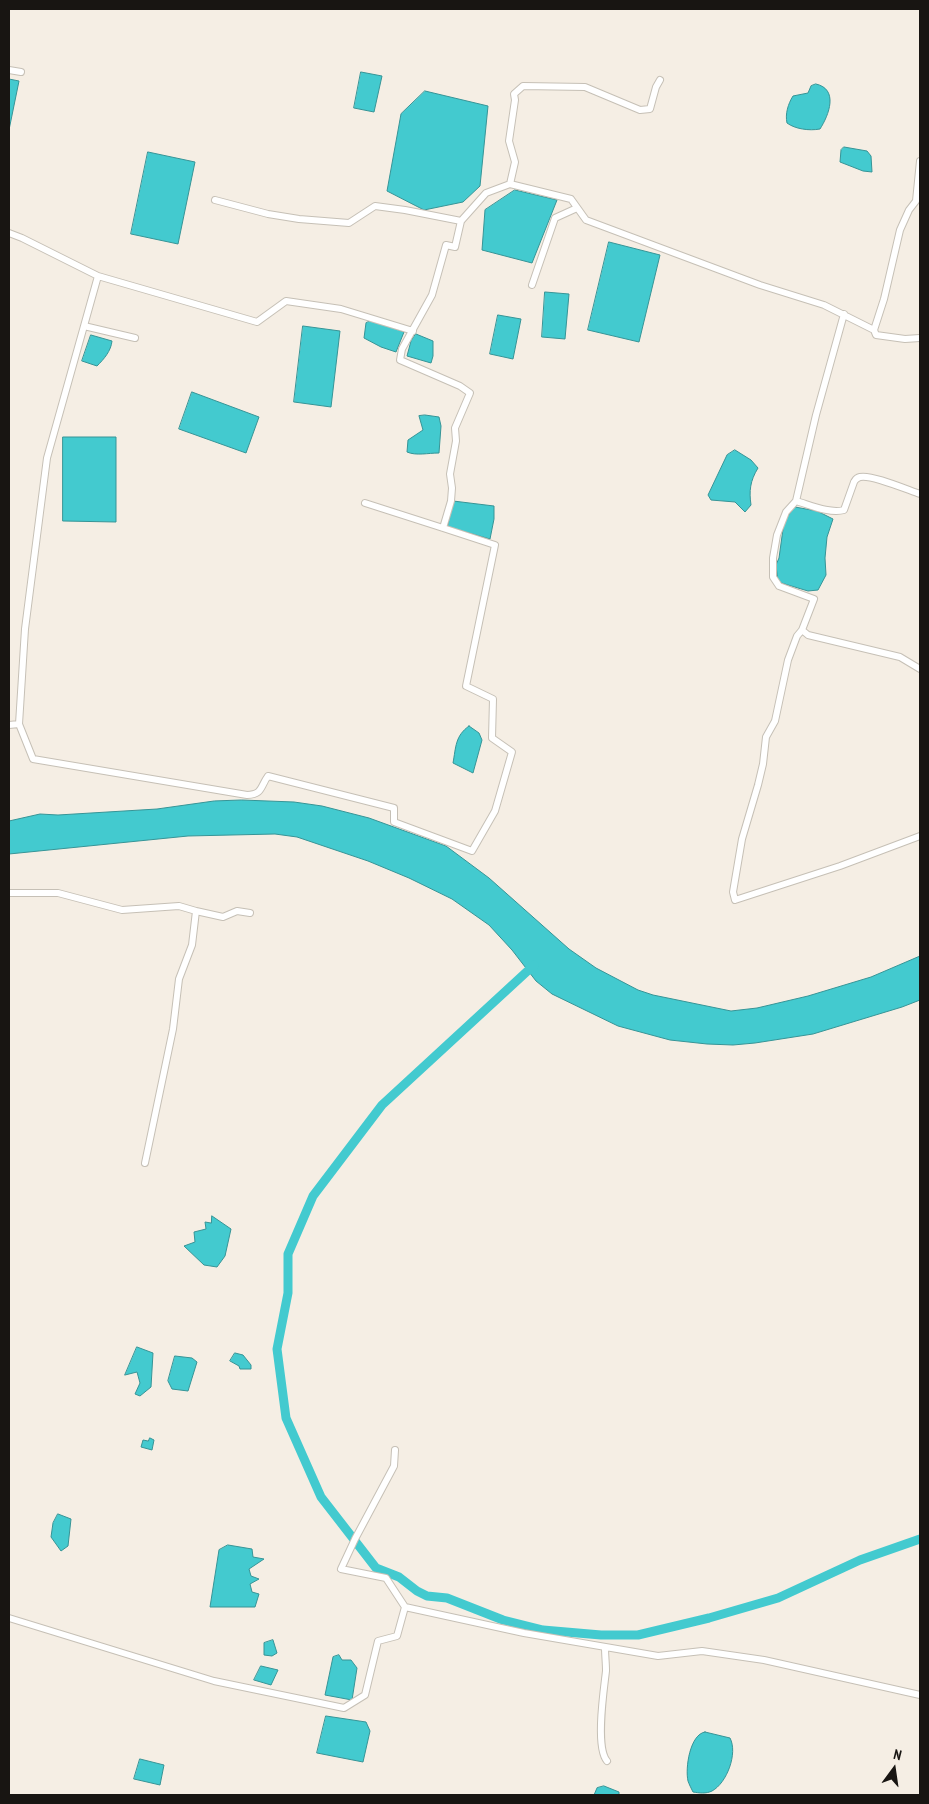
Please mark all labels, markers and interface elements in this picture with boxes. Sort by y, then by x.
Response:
north arrow [869,1744,919,1794]
text: N [892,1745,903,1764]

